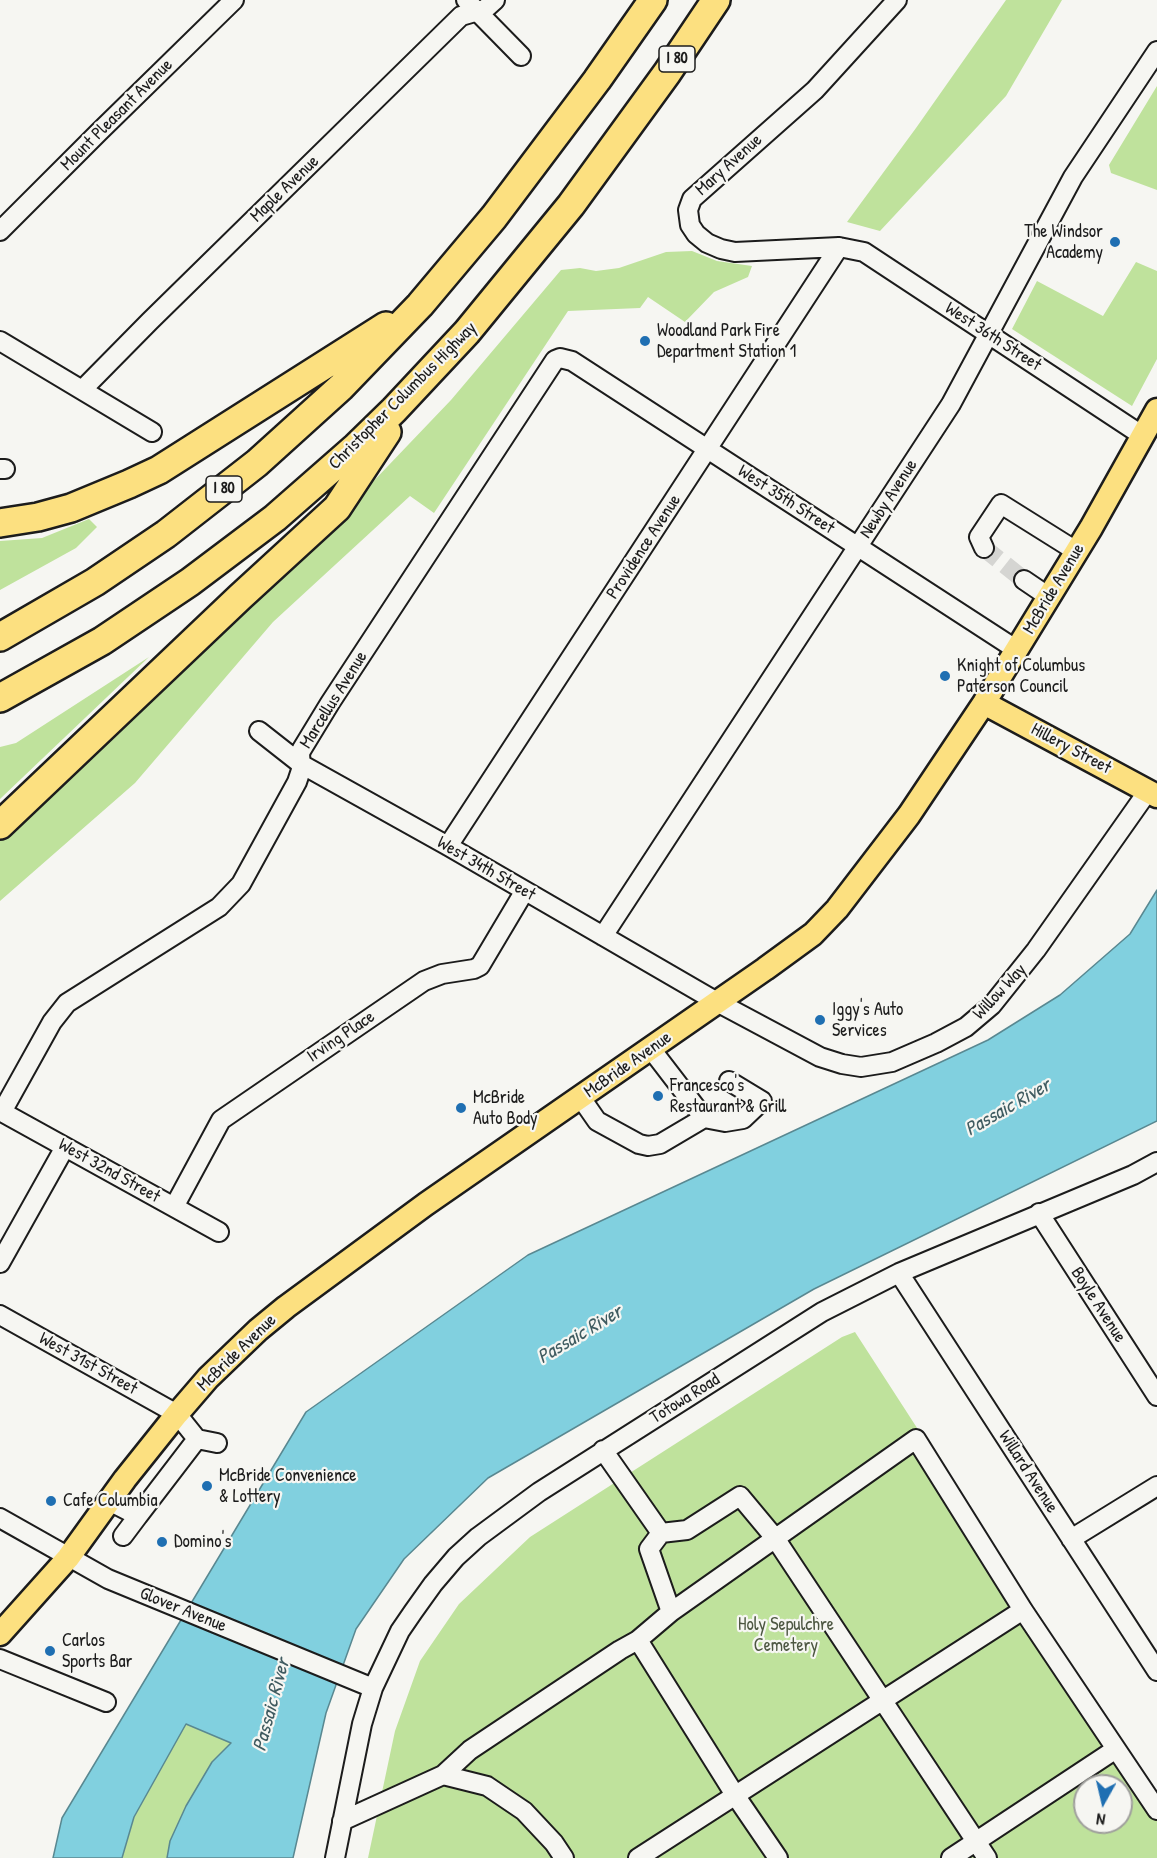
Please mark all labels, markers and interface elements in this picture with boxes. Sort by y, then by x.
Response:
road number: I 80 [659,46,695,72]
street label: Mount Pleasant Avenue [57,55,177,175]
street label: Mary Avenue [691,130,767,200]
street label: Maple Avenue [246,151,324,227]
place label: The Windsor Academy [1024,221,1103,264]
marker: The Windsor Academy [1108,235,1122,249]
street label: West 36th Street [941,298,1045,376]
street label: Christopher Columbus Highway [325,318,481,474]
place label: Woodland Park Fire Department Station 1 [657,320,796,362]
marker: Woodland Park Fire Department Station 1 [638,334,652,348]
street label: Newby Avenue [855,455,923,543]
street label: West 35th Street [734,461,838,539]
road number: I 80 [206,476,242,502]
street label: Providence Avenue [602,491,686,603]
street label: McBride Avenue [1019,540,1089,638]
street label: Marcellus Avenue [296,647,372,753]
place label: Knight of Columbus Paterson Council [957,655,1085,698]
marker: Knight of Columbus Paterson Council [938,669,952,683]
street label: Hillery Street [1027,719,1115,779]
street label: West 34th Street [433,832,539,906]
street label: Willow Way [969,960,1031,1024]
place label: Iggy's Auto Services [832,999,903,1042]
street label: Irving Place [303,1006,379,1068]
marker: Iggy's Auto Services [813,1013,827,1027]
street label: McBride Avenue [580,1027,676,1103]
water label: Passaic River [961,1074,1055,1142]
place label: Francesco's Restaurant & Grill [670,1075,786,1118]
place label: McBride Auto Body [473,1087,538,1130]
marker: Francesco's Restaurant & Grill [651,1089,665,1103]
marker: McBride Auto Body [454,1101,468,1115]
street label: West 32nd Street [54,1134,164,1208]
street label: Boyle Avenue [1066,1263,1130,1347]
water label: Passaic River [533,1300,627,1370]
street label: McBride Avenue [193,1310,281,1396]
street label: West 31st Street [35,1328,141,1400]
street label: Totowa Road [646,1369,724,1429]
street label: Willard Avenue [993,1427,1063,1517]
place label: McBride Convenience & Lottery [219,1465,356,1508]
marker: McBride Convenience & Lottery [200,1479,214,1493]
place label: Cafe Columbia [63,1490,158,1512]
marker: Cafe Columbia [44,1494,58,1508]
place label: Domino's [174,1531,231,1553]
marker: Domino's [155,1535,169,1549]
street label: Glover Avenue [136,1583,230,1637]
park label: Holy Sepulchre Cemetery [738,1614,834,1656]
place label: Carlos Sports Bar [62,1630,133,1672]
marker: Carlos Sports Bar [43,1644,57,1658]
water label: Passaic River [248,1656,296,1754]
north arrow [1073,1774,1133,1834]
text: N [1095,1808,1107,1831]

